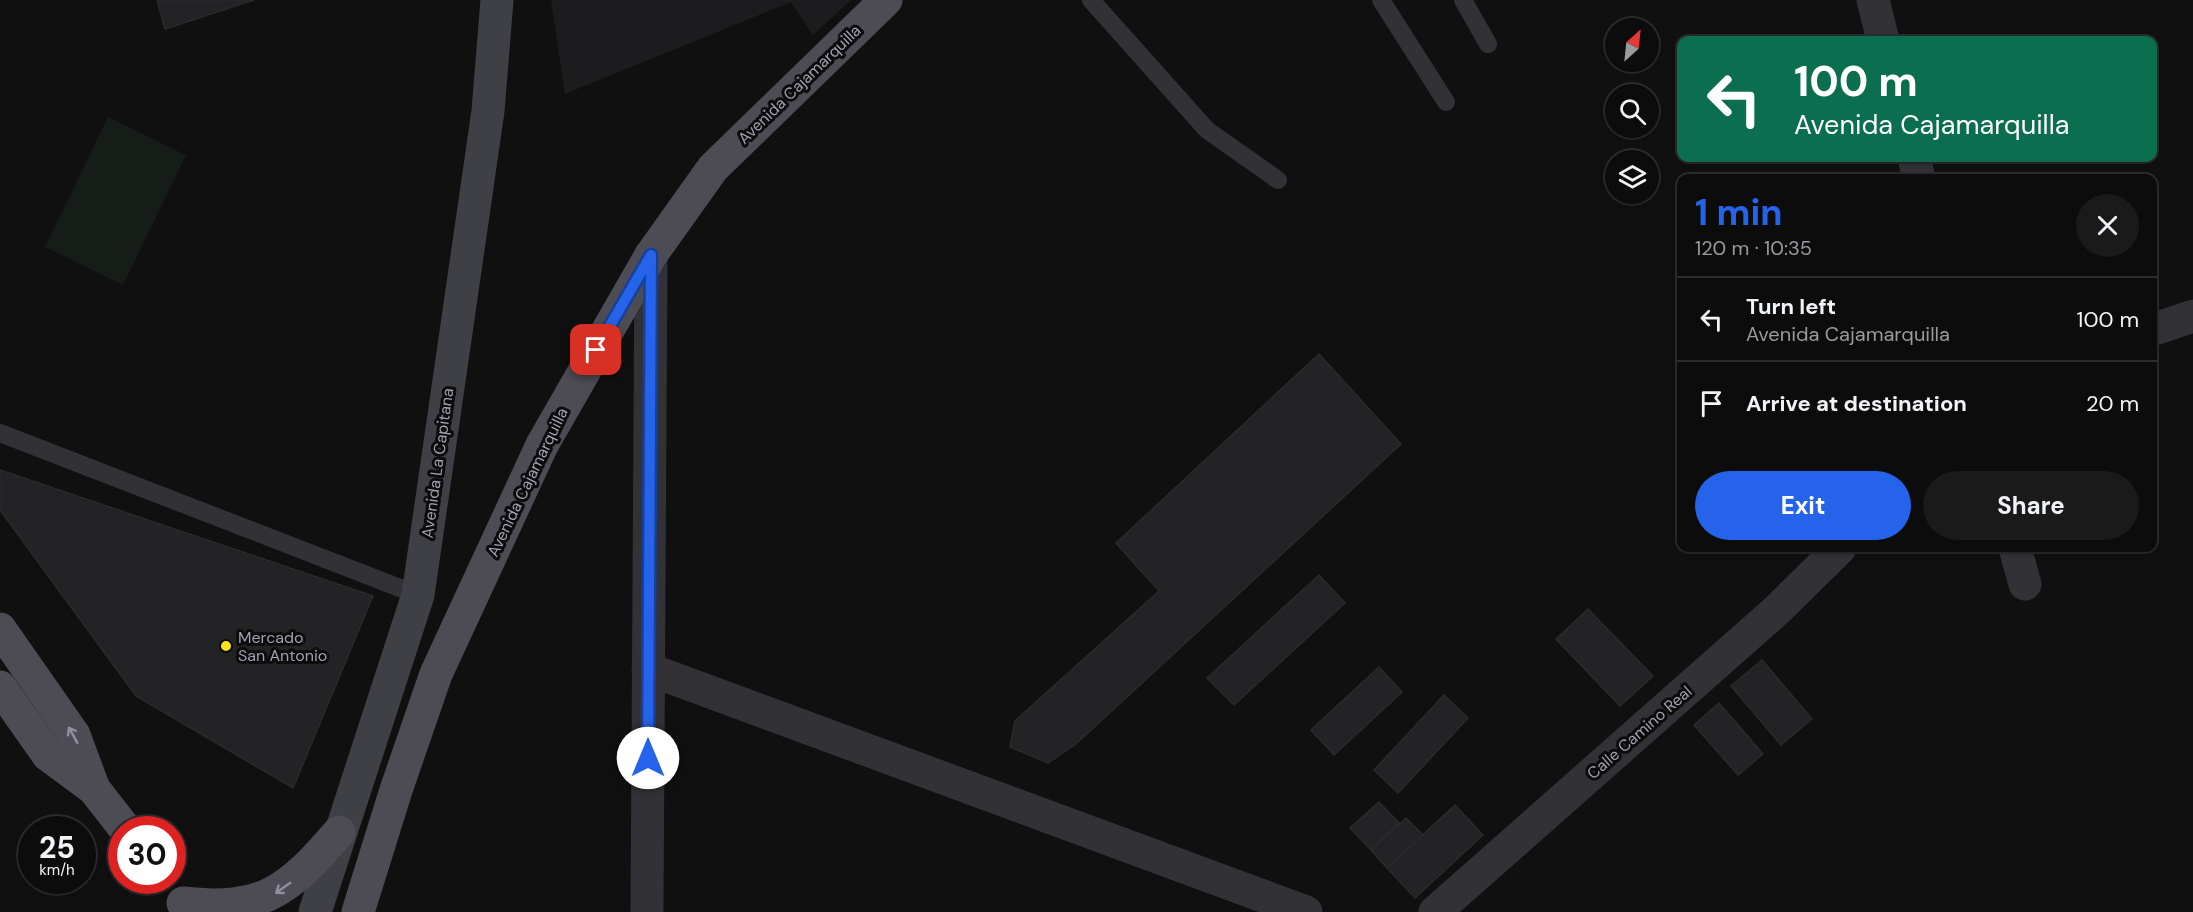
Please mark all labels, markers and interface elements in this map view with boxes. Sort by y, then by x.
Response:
north arrow [1605,18,1659,72]
map controls [1605,18,1659,204]
street label: Avenida Cajamarquilla [733,20,865,149]
text: 100 m [1794,54,1918,109]
icon: left [1695,60,1773,138]
button: search [1605,84,1659,138]
text: Avenida Cajamarquilla [1794,107,2069,142]
button: layers [1605,150,1659,204]
text: 1 min [1695,189,1783,236]
button: close [2076,194,2139,257]
text: 120 m · 10:35 [1695,235,1812,261]
text: Turn left [1746,292,1836,321]
icon: left [1695,303,1728,336]
text: 100 m [2077,305,2139,334]
text: Avenida Cajamarquilla [1746,321,1950,347]
pin [570,324,621,375]
icon: arrive [579,333,612,366]
street label: Avenida La Capitana [417,387,458,539]
icon: arrive [1695,387,1728,420]
text: Arrive at destination [1746,389,1967,418]
text: 20 m [2086,389,2139,418]
street label: Avenida Cajamarquilla [482,404,573,560]
button: Exit [1695,471,1911,540]
button: Share [1923,471,2139,540]
place label: Mercado San Antonio [238,627,327,666]
marker: Mercado San Antonio [219,639,233,653]
street label: Calle Camino Real [1583,681,1696,784]
position arrow [616,726,680,790]
one-way arrow [67,727,79,744]
speed limit sign: 30 [108,816,186,894]
text: 25 [39,828,75,867]
text: km/h [39,860,75,880]
one-way arrow [274,881,291,894]

